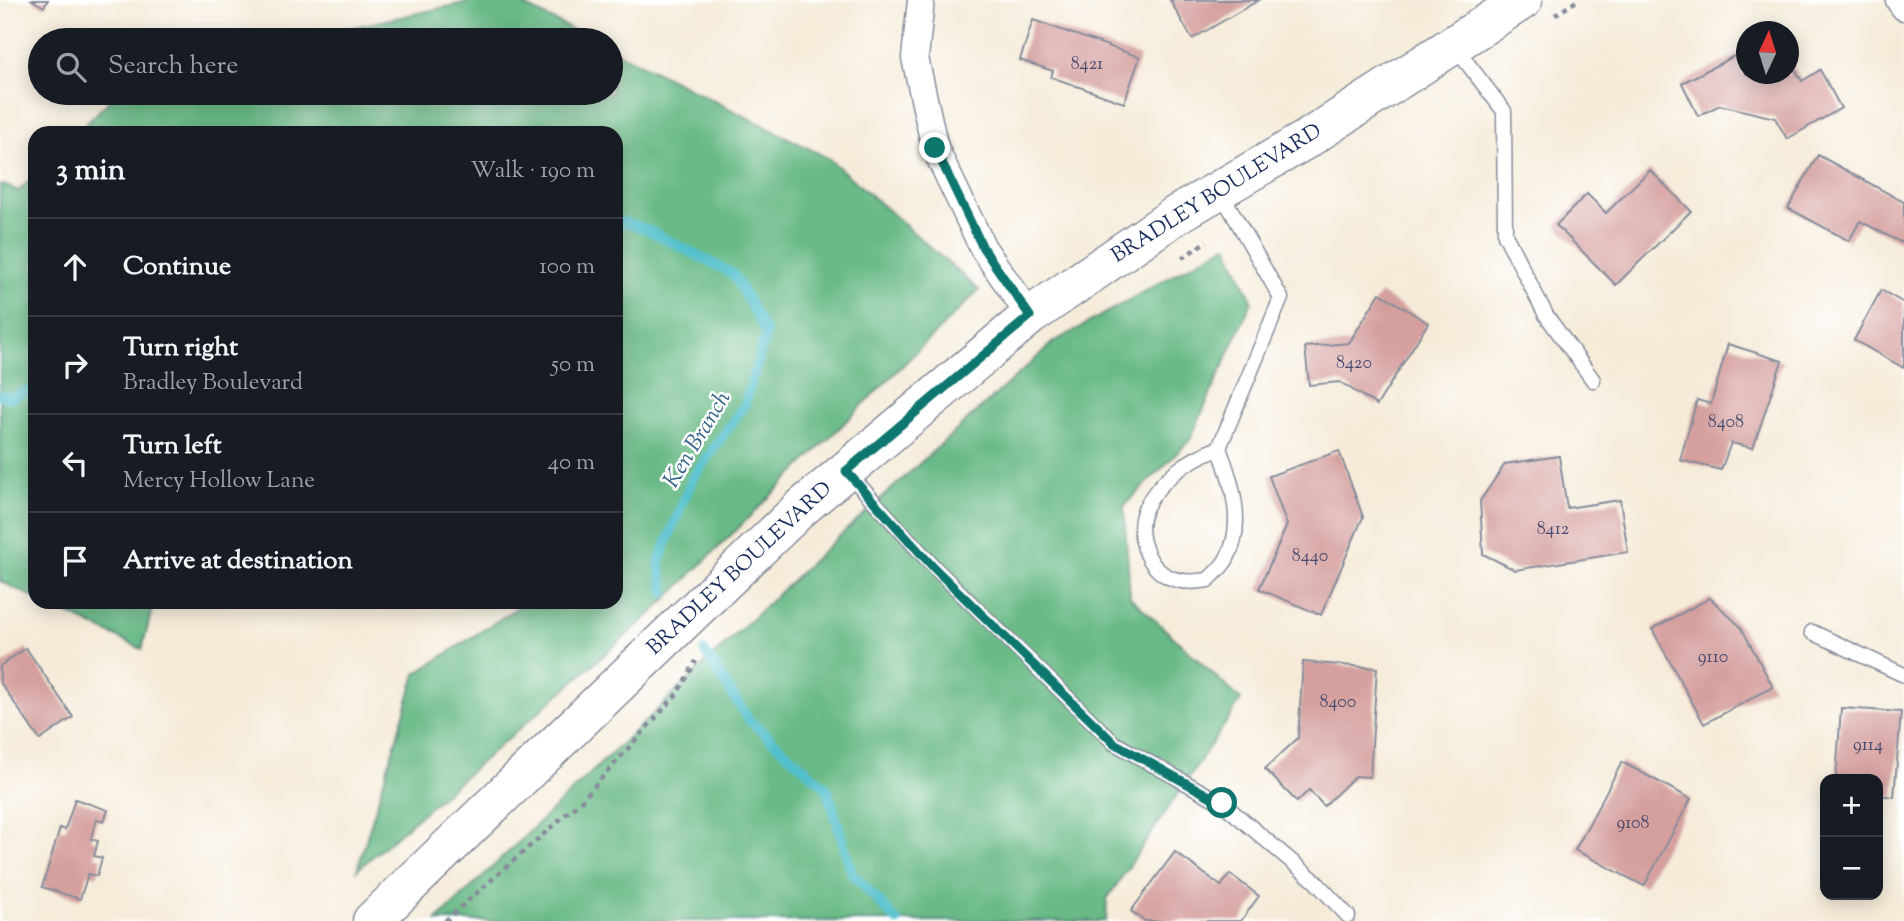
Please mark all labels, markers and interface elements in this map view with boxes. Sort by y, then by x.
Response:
north arrow [1736,21,1799,84]
search box [28,28,623,105]
icon: search [52,48,90,86]
text: Search here [108,48,238,85]
house number: 8421 [1071,52,1103,78]
street label: BRADLEY BOULEVARD [1106,117,1328,271]
route end [919,132,950,163]
text: 3 min [56,150,126,193]
text: Walk · 190 m [471,155,595,188]
icon: ahead [56,248,94,286]
text: Continue [123,249,231,286]
text: 100 m [539,251,595,284]
text: Turn right [123,330,238,367]
icon: right [56,346,94,384]
text: 50 m [551,349,595,382]
house number: 8420 [1336,351,1372,377]
text: Bradley Boulevard [123,367,303,400]
water label: Ken Branch [656,385,740,495]
house number: 8408 [1708,410,1744,436]
text: Turn left [123,428,222,465]
icon: left [56,444,94,482]
text: 40 m [548,447,595,480]
text: Mercy Hollow Lane [123,465,315,498]
street label: BRADLEY BOULEVARD [641,475,839,663]
house number: 8412 [1537,517,1570,543]
icon: arrive [56,542,94,580]
text: Arrive at destination [123,543,353,580]
house number: 8440 [1292,544,1328,570]
house number: 9110 [1698,645,1728,671]
house number: 8400 [1320,690,1356,716]
house number: 9114 [1853,733,1883,759]
map controls [1820,774,1883,900]
button: + [1820,774,1883,837]
route start [1206,787,1237,818]
house number: 9108 [1616,811,1650,837]
button: − [1820,837,1883,900]

